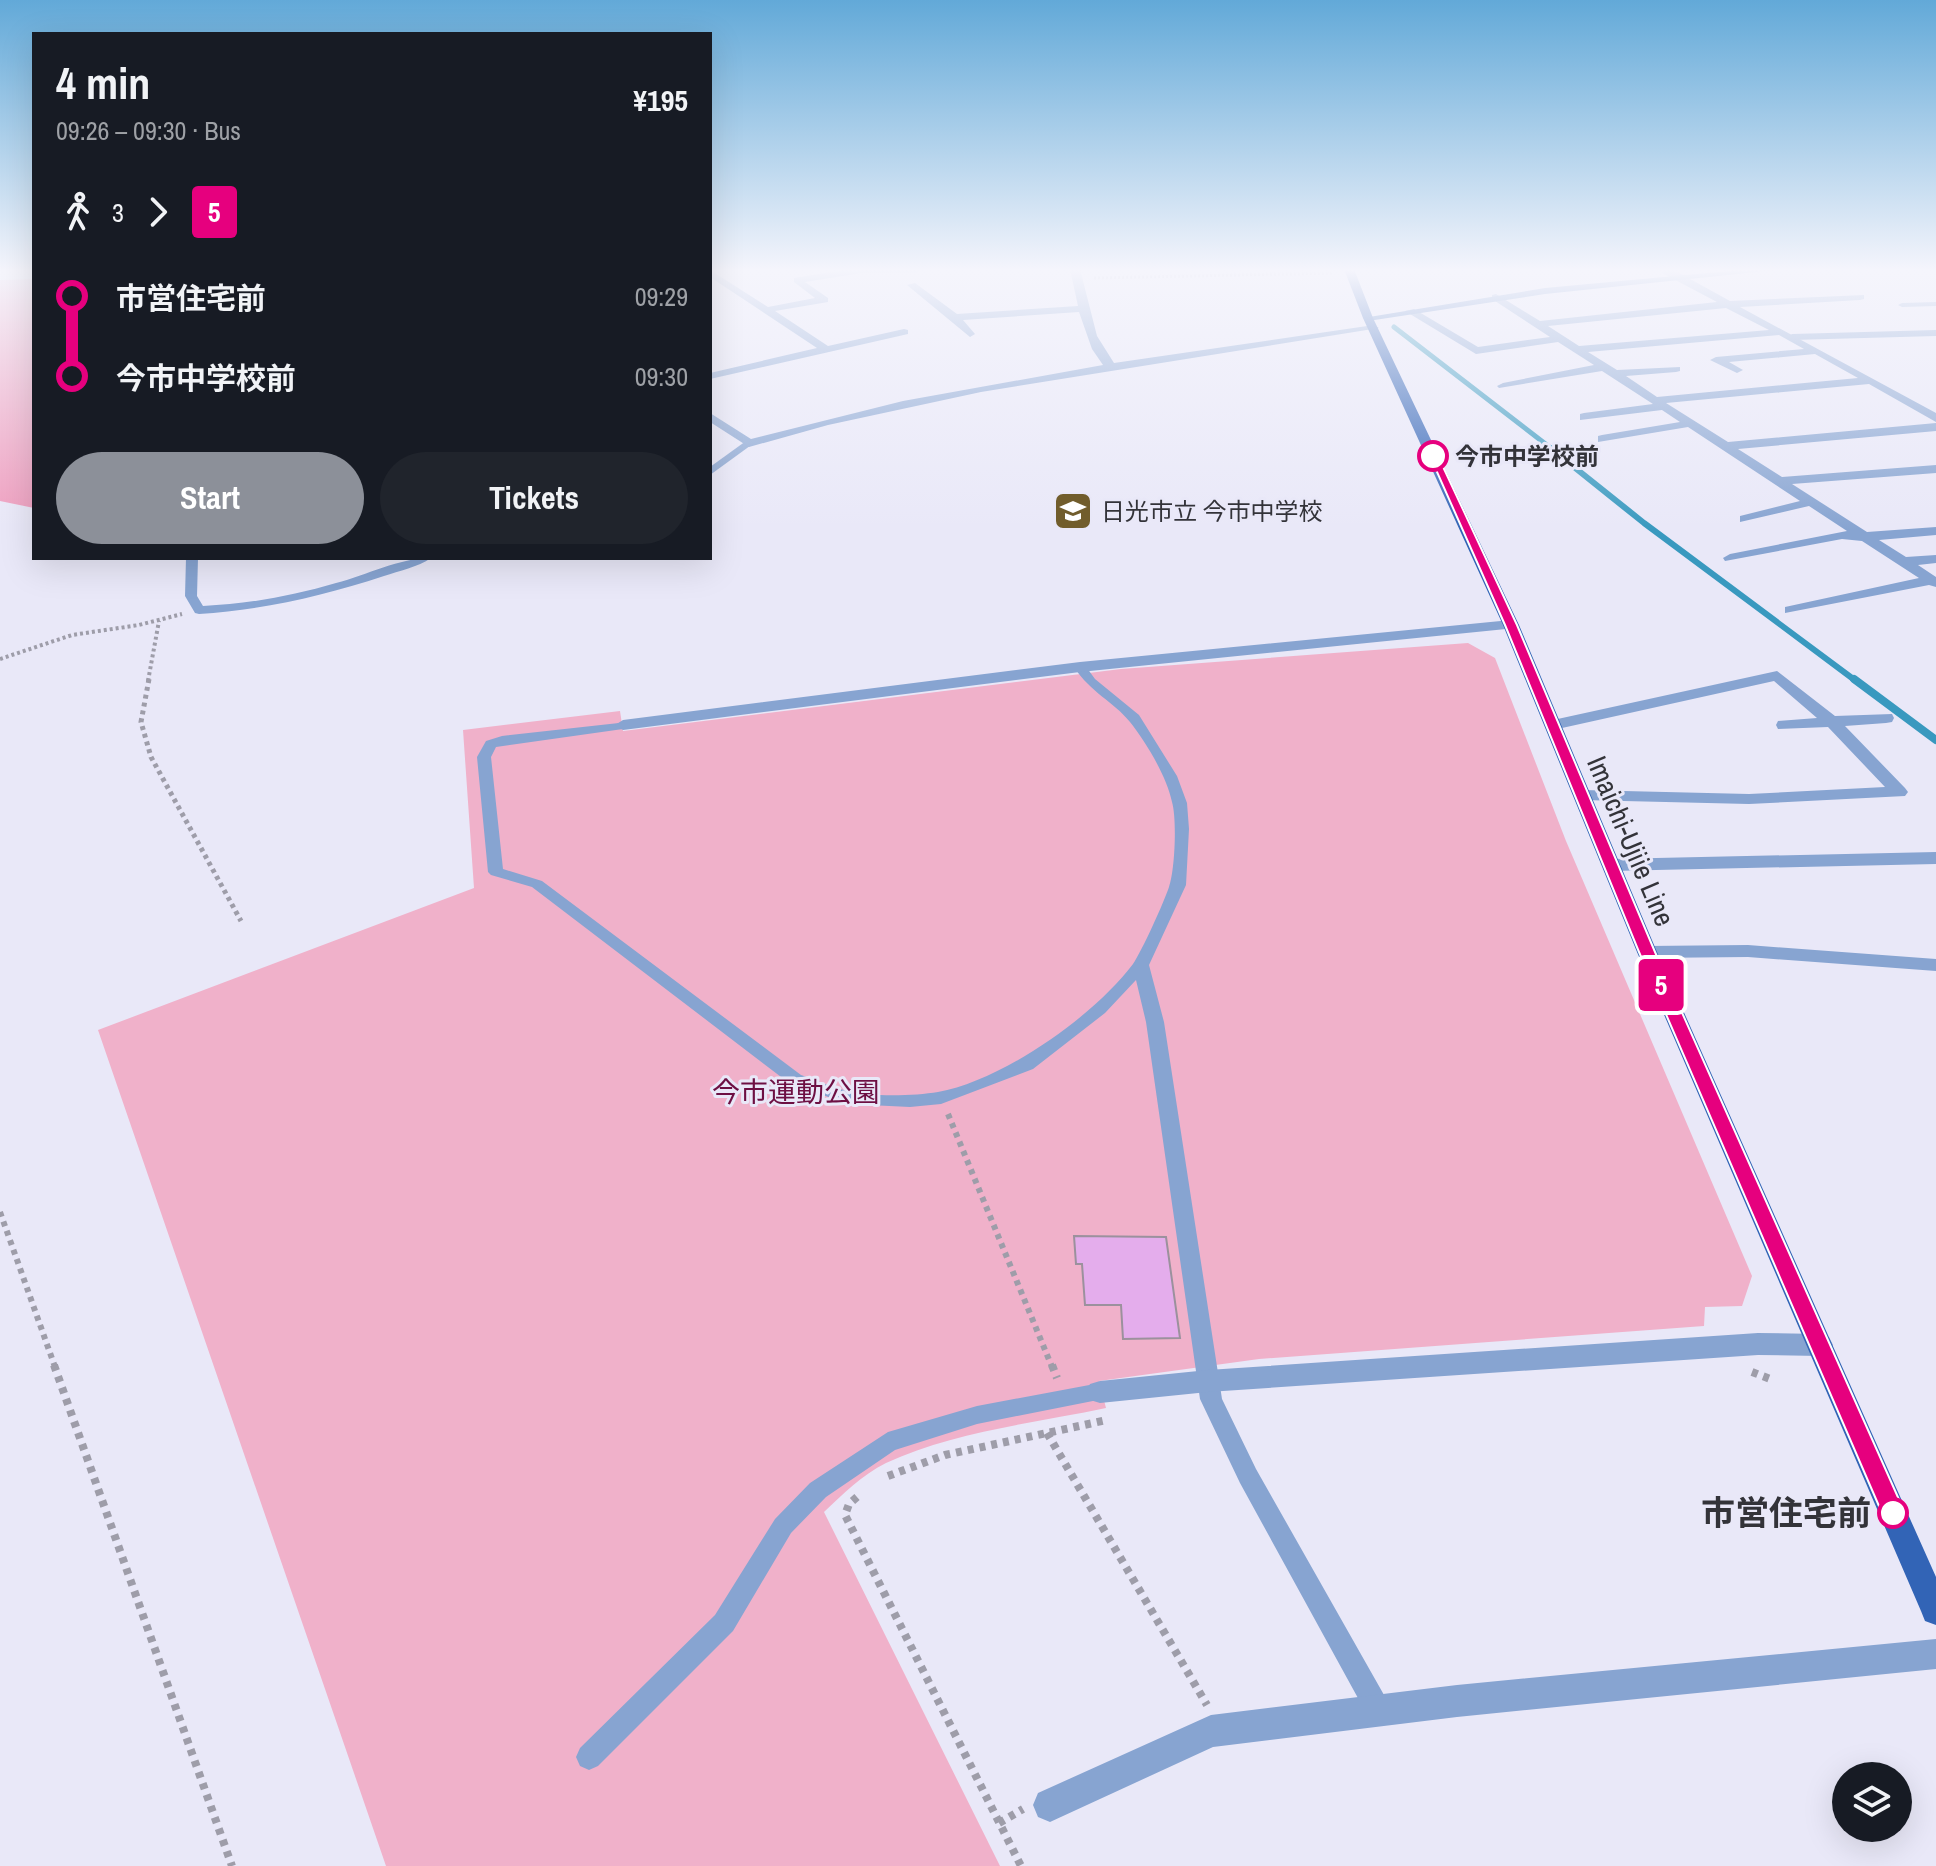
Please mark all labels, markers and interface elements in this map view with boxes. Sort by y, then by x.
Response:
text: 4 min [56,53,150,113]
text: ¥195 [633,80,688,120]
text: 09:26 – 09:30 · Bus [56,113,241,148]
icon: walk [56,190,100,234]
icon: forward [136,190,180,234]
text: 5 [208,193,221,231]
text: 3 [112,195,124,230]
text: 市営住宅前 [116,278,266,318]
text: 09:29 [635,279,688,314]
text: 今市中学校前 [116,358,296,398]
text: 09:30 [635,359,688,394]
place label: 今市中学校前 [1455,440,1599,472]
marker: 今市中学校前 [1418,441,1448,471]
button: Start [56,452,364,544]
button: Tickets [380,452,688,544]
school or university icon: 日光市立 今市中学校 [1052,490,1094,532]
place label: 日光市立 今市中学校 [1101,495,1322,527]
street label: Imaichi-Ujiie Line [1578,750,1684,932]
line badge: 5 [1635,959,1687,1011]
text: 5 [1655,966,1667,1004]
park label: 今市運動公園 [712,1073,880,1111]
place label: 市営住宅前 [1701,1490,1871,1536]
marker: 市営住宅前 [1878,1498,1908,1528]
map controls [1832,1762,1912,1842]
button: layers [1832,1762,1912,1842]

